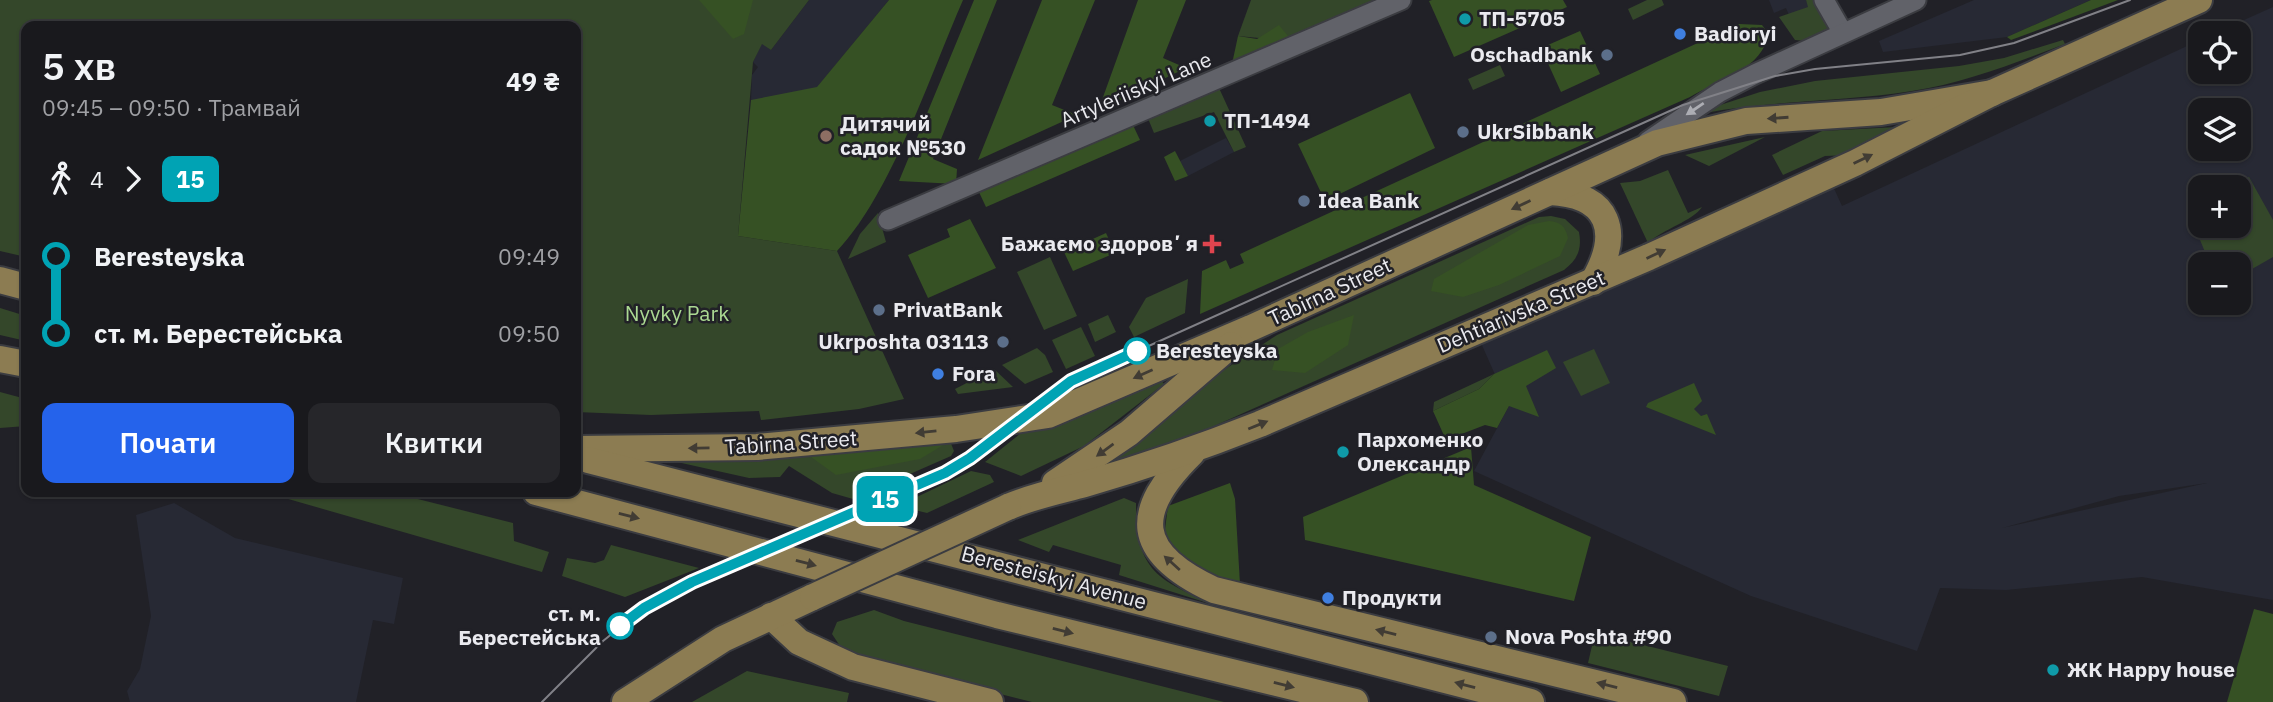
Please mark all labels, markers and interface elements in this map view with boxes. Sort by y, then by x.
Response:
place label: ТП-5705 [1479,4,1565,32]
marker: ТП-5705 [1457,11,1473,27]
place label: Badioryi [1694,19,1776,47]
map controls [2188,21,2251,315]
button: locate [2188,21,2251,84]
marker: Badioryi [1672,26,1688,42]
place label: Oschadbank [1470,40,1594,68]
text: 5 хв [42,41,116,90]
street label: Artyleriiskyi Lane [1056,45,1216,134]
marker: Oschadbank [1599,47,1615,63]
text: 49 ₴ [506,64,560,98]
text: 09:45 – 09:50 · Трамвай [42,92,301,122]
button: layers [2188,98,2251,161]
one-way arrow [1686,102,1704,116]
place label: ТП-1494 [1224,106,1310,134]
place label: Дитячий садок №530 [840,109,966,161]
marker: ТП-1494 [1202,113,1218,129]
one-way arrow [1767,113,1789,124]
place label: UkrSibbank [1477,117,1594,145]
marker: UkrSibbank [1455,124,1471,140]
marker: Дитячий садок №530 [818,128,834,144]
one-way arrow [1853,154,1873,165]
icon: walk [42,160,80,198]
icon: forward [114,160,152,198]
text: 15 [176,163,205,195]
text: 4 [90,164,104,194]
button: + [2188,175,2251,238]
place label: Idea Bank [1318,186,1420,214]
marker: Idea Bank [1296,193,1312,209]
one-way arrow [1511,199,1531,211]
place label: Бажаємо здоровʼя [1001,229,1198,257]
marker: Бажаємо здоровʼя [1204,236,1220,252]
text: Beresteyska [94,239,245,273]
text: 09:49 [498,241,560,271]
one-way arrow [1646,248,1666,260]
street label: Tabirna Street [1264,250,1396,332]
button: − [2188,252,2251,315]
street label: Dehtiarivska Street [1432,263,1609,359]
place label: PrivatBank [893,295,1004,323]
park label: Nyvky Park [625,299,729,327]
marker: PrivatBank [871,302,887,318]
text: ст. м. Берестейська [94,316,342,350]
text: 09:50 [498,318,560,348]
place label: Ukrposhta 03113 [818,327,989,355]
marker: Ukrposhta 03113 [995,334,1011,350]
place label: Beresteyska [1156,336,1278,364]
marker: Beresteyska [1124,338,1150,364]
place label: Fora [952,359,996,387]
marker: Fora [930,366,946,382]
one-way arrow [1133,368,1153,380]
button: Почати [42,403,294,483]
button: Квитки [308,403,560,483]
one-way arrow [1248,419,1269,430]
street label: Tabirna Street [724,423,858,461]
place label: Пархоменко Олександр [1357,425,1484,477]
one-way arrow [914,427,936,438]
one-way arrow [687,443,709,454]
one-way arrow [1096,443,1114,457]
marker: Пархоменко Олександр [1335,444,1351,460]
line badge: 15 [854,476,917,522]
text: 15 [871,483,899,515]
one-way arrow [618,511,640,522]
street label: Beresteiskyi Avenue [959,539,1150,615]
one-way arrow [1163,555,1181,571]
one-way arrow [795,558,817,569]
place label: Продукти [1342,583,1442,611]
marker: Продукти [1320,590,1336,606]
place label: ст. м. Берестейська [458,599,601,651]
marker: ст. м. Берестейська [607,613,633,639]
place label: Nova Poshta #90 [1505,622,1672,650]
one-way arrow [1052,626,1074,637]
one-way arrow [1375,626,1397,637]
marker: Nova Poshta #90 [1483,629,1499,645]
place label: ЖК Happy house [2067,655,2235,683]
marker: ЖК Happy house [2045,662,2061,678]
one-way arrow [1273,679,1295,690]
one-way arrow [1454,679,1476,690]
one-way arrow [1596,679,1618,690]

